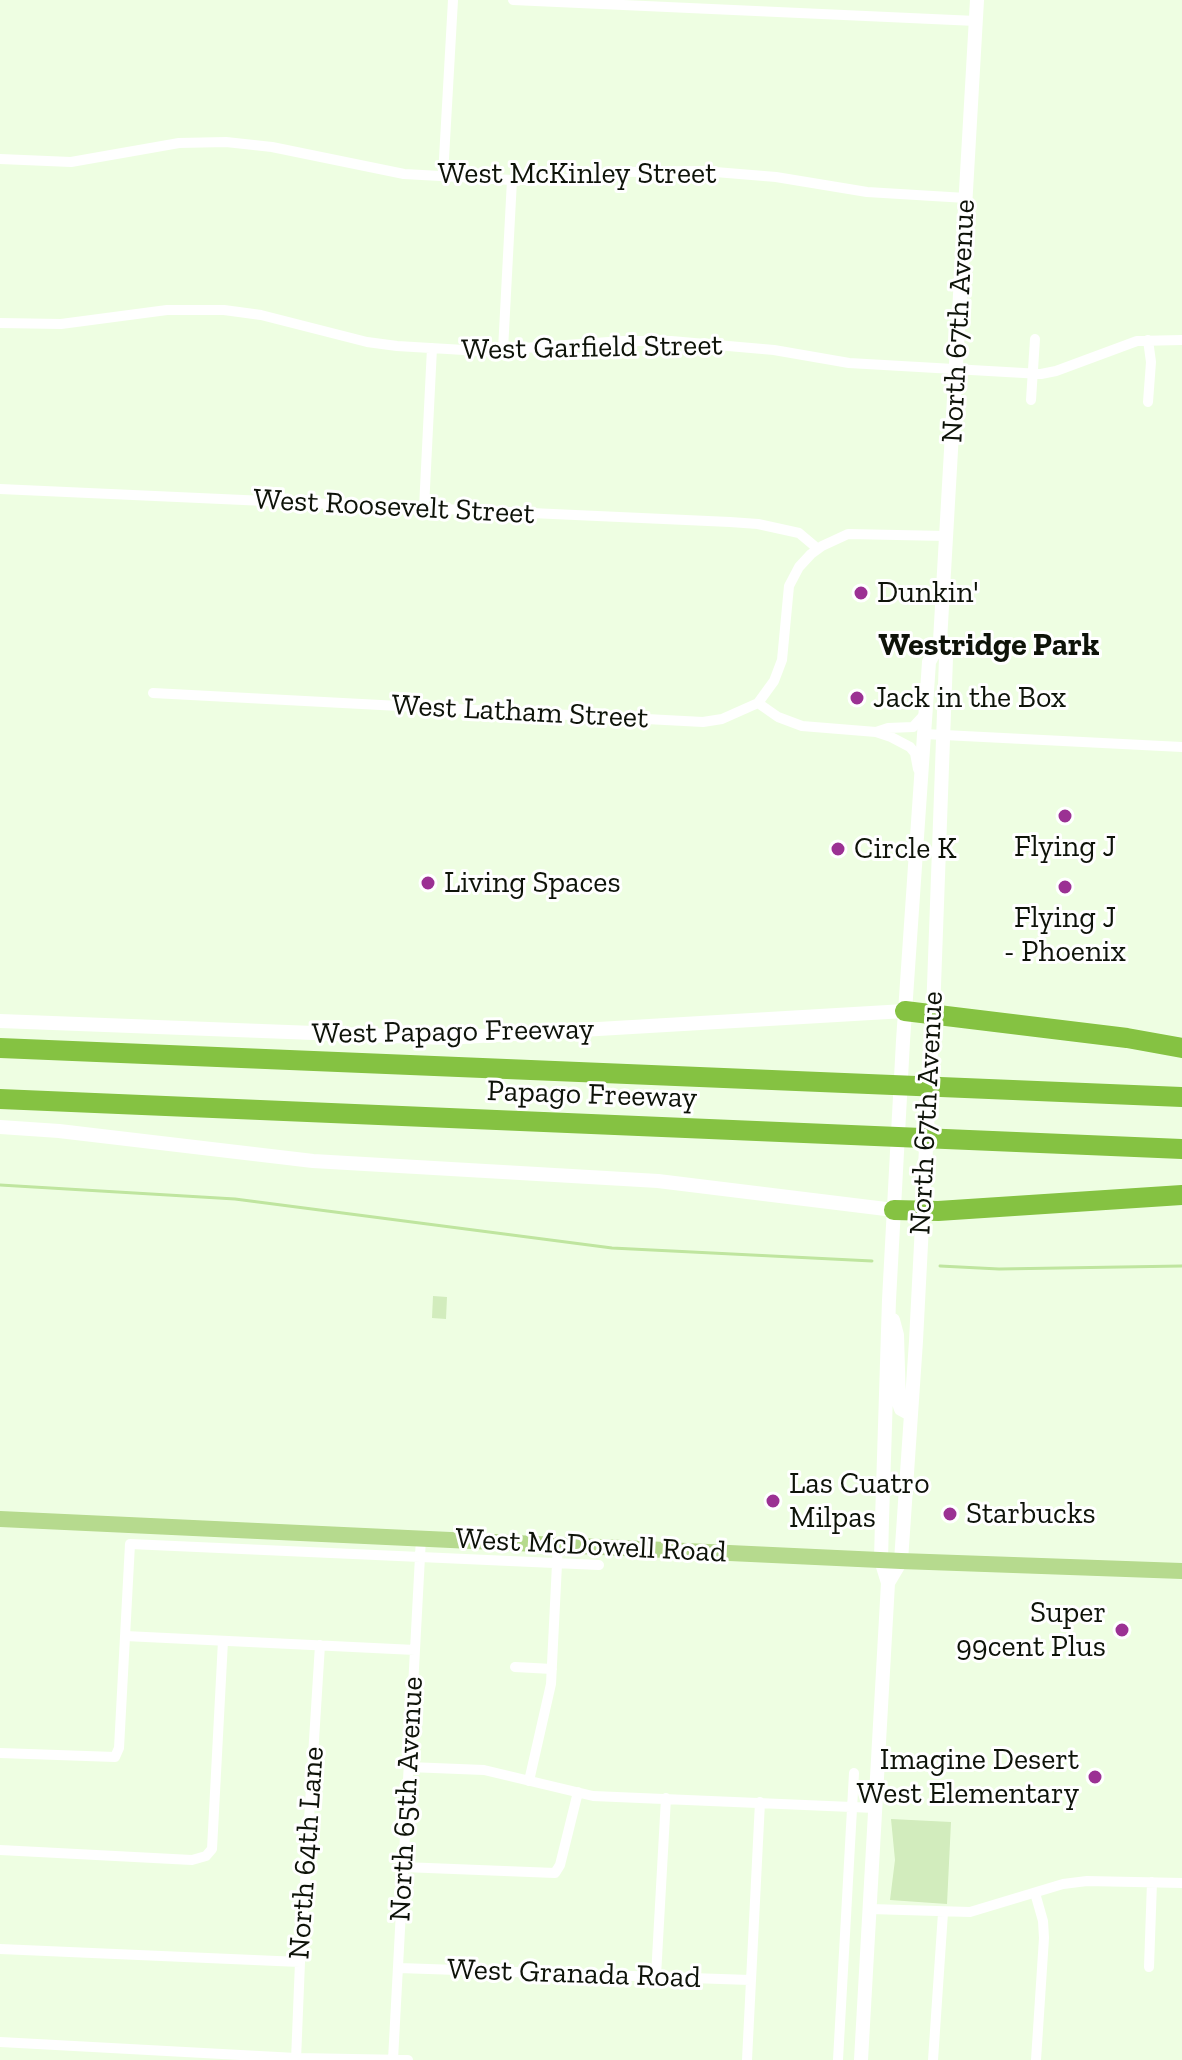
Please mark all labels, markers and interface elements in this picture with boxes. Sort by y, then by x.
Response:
street label: West McKinley Street [438,156,716,192]
street label: North 67th Avenue [935,198,983,444]
street label: West Garfield Street [461,328,723,368]
street label: West Roosevelt Street [253,482,535,532]
place label: Dunkin' [877,575,979,611]
marker: Dunkin' [852,584,870,602]
district label: Westridge Park [879,627,1099,665]
place label: Jack in the Box [873,680,1066,716]
street label: West Latham Street [391,687,649,737]
marker: Jack in the Box [848,689,866,707]
marker: Flying J [1056,807,1074,825]
place label: Flying J [1014,829,1116,865]
place label: Circle K [854,831,956,867]
marker: Circle K [829,840,847,858]
place label: Living Spaces [444,865,621,901]
marker: Living Spaces [419,874,437,892]
marker: Flying J - Phoenix [1056,878,1074,896]
place label: Flying J - Phoenix [1004,900,1126,970]
street label: North 67th Avenue [903,990,951,1236]
street label: West Papago Freeway [311,1012,595,1052]
street label: Papago Freeway [486,1073,698,1117]
place label: Las Cuatro Milpas [789,1466,930,1536]
marker: Las Cuatro Milpas [764,1492,782,1510]
place label: Starbucks [966,1496,1096,1532]
marker: Starbucks [941,1505,959,1523]
street label: West McDowell Road [455,1521,727,1571]
place label: Super 99cent Plus [956,1595,1106,1666]
marker: Super 99cent Plus [1113,1621,1131,1639]
street label: North 65th Avenue [383,1676,431,1922]
place label: Imagine Desert West Elementary [857,1742,1079,1812]
street label: North 64th Lane [282,1745,332,1961]
marker: Imagine Desert West Elementary [1086,1768,1104,1786]
street label: West Granada Road [447,1952,701,1996]

